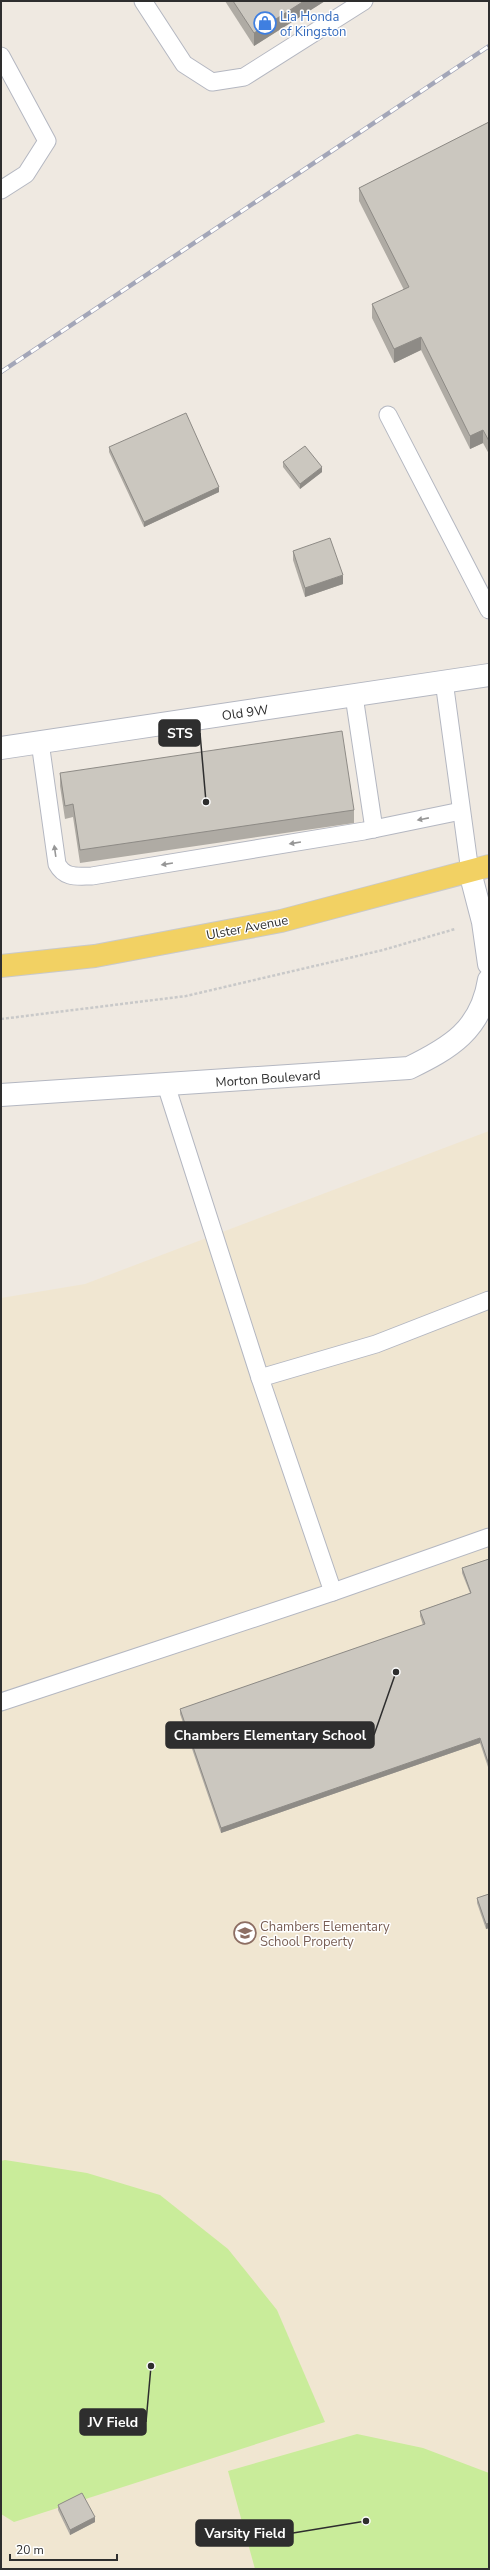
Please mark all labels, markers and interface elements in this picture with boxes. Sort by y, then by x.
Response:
place label: Lia Honda of Kingston [280,8,346,41]
shop icon: Lia Honda of Kingston [252,10,278,36]
street label: Old 9W [221,701,270,725]
callout: STS [159,720,200,746]
text: STS [167,724,193,743]
one-way arrow [417,816,429,822]
one-way arrow [289,840,301,846]
one-way arrow [52,845,58,857]
one-way arrow [161,861,173,867]
street label: Ulster Avenue [205,911,290,945]
street label: Morton Boulevard [215,1066,321,1092]
callout: Chambers Elementary School [166,1722,374,1748]
text: Chambers Elementary School [174,1726,367,1745]
place label: Chambers Elementary School Property [260,1918,390,1951]
school or university icon: Chambers Elementary School Property [232,1920,258,1946]
callout: JV Field [80,2409,146,2435]
text: JV Field [87,2413,138,2432]
callout: Varsity Field [196,2520,293,2546]
text: Varsity Field [203,2524,286,2543]
scale bar [10,2536,117,2562]
text: 20 m [16,2542,44,2558]

